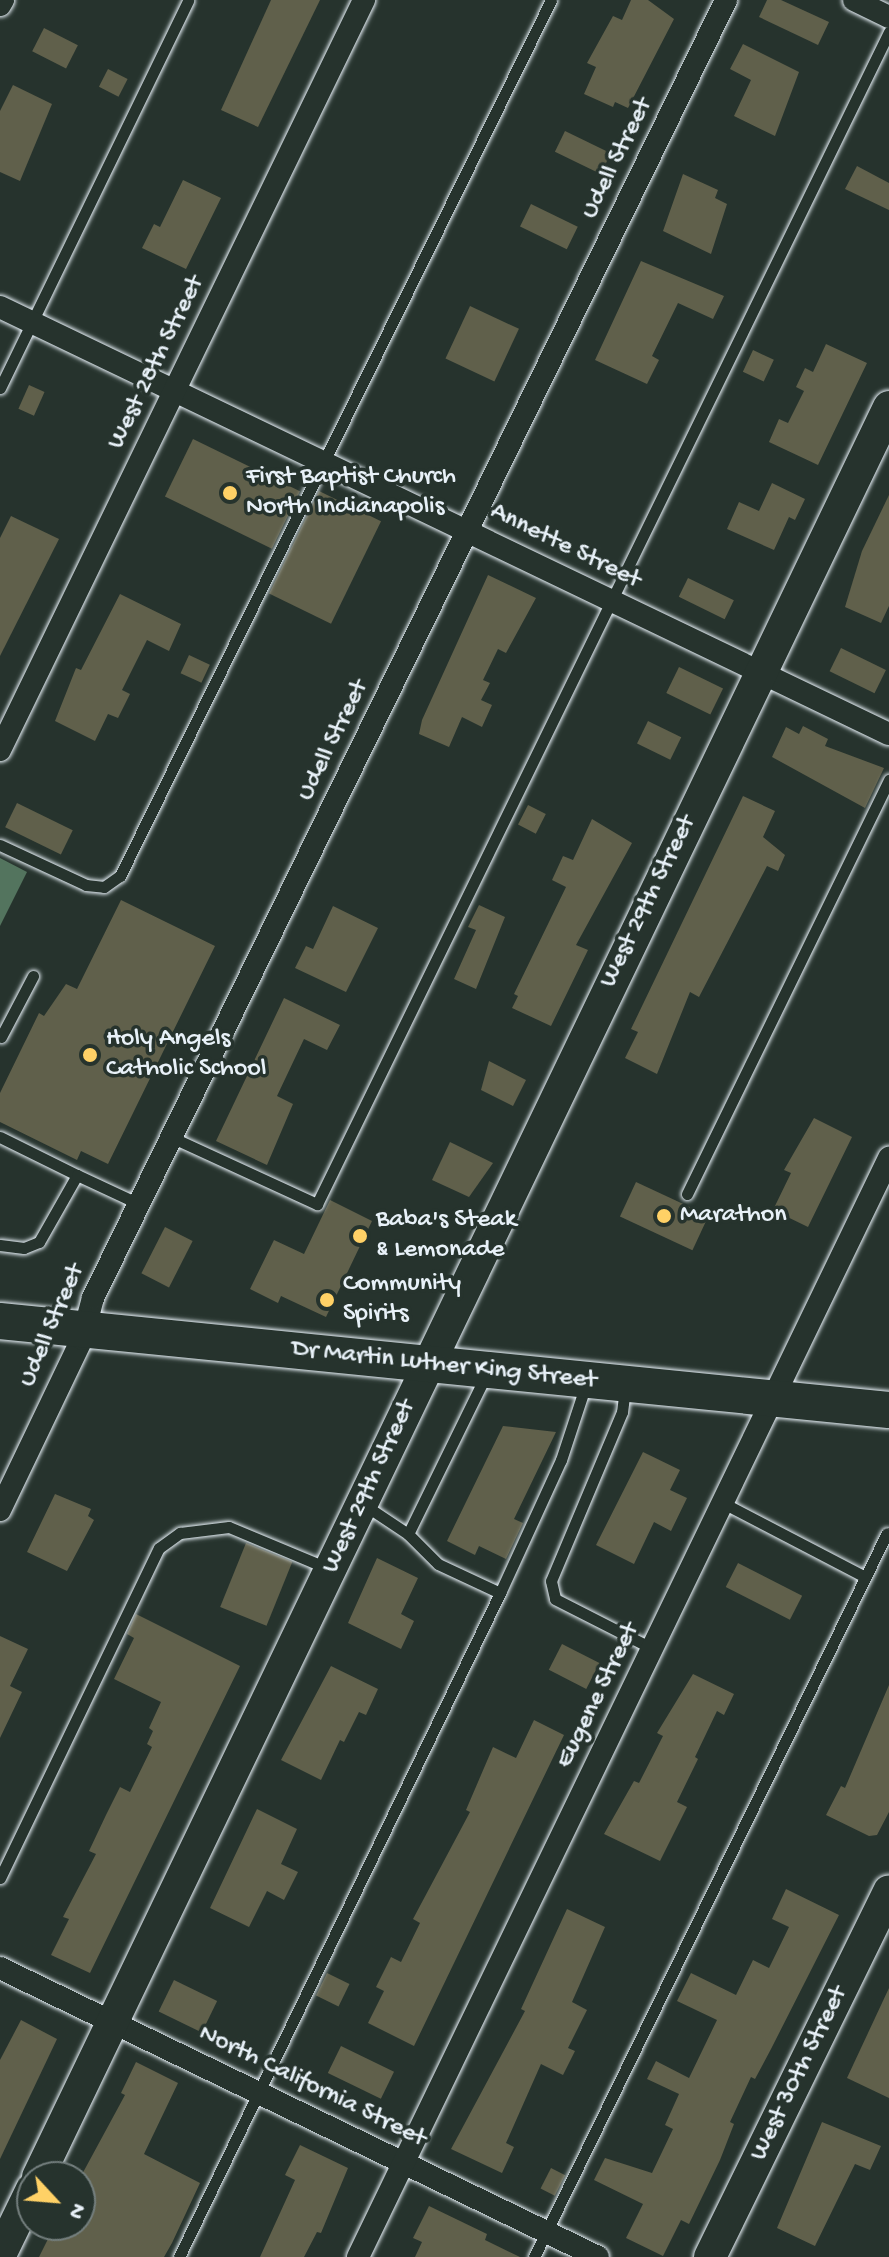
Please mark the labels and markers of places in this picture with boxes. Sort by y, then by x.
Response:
place label: First Baptist Church North Indianapolis [246,462,456,524]
marker: First Baptist Church North Indianapolis [221,484,239,502]
place label: Holy Angels Catholic School [106,1024,267,1086]
marker: Holy Angels Catholic School [81,1046,99,1064]
place label: Marathon [680,1200,787,1232]
place label: Baba's Steak & Lemonade [376,1205,516,1266]
marker: Marathon [655,1207,673,1225]
marker: Baba's Steak & Lemonade [351,1227,369,1245]
place label: Community Spirits [343,1269,461,1330]
marker: Community Spirits [318,1291,336,1309]

